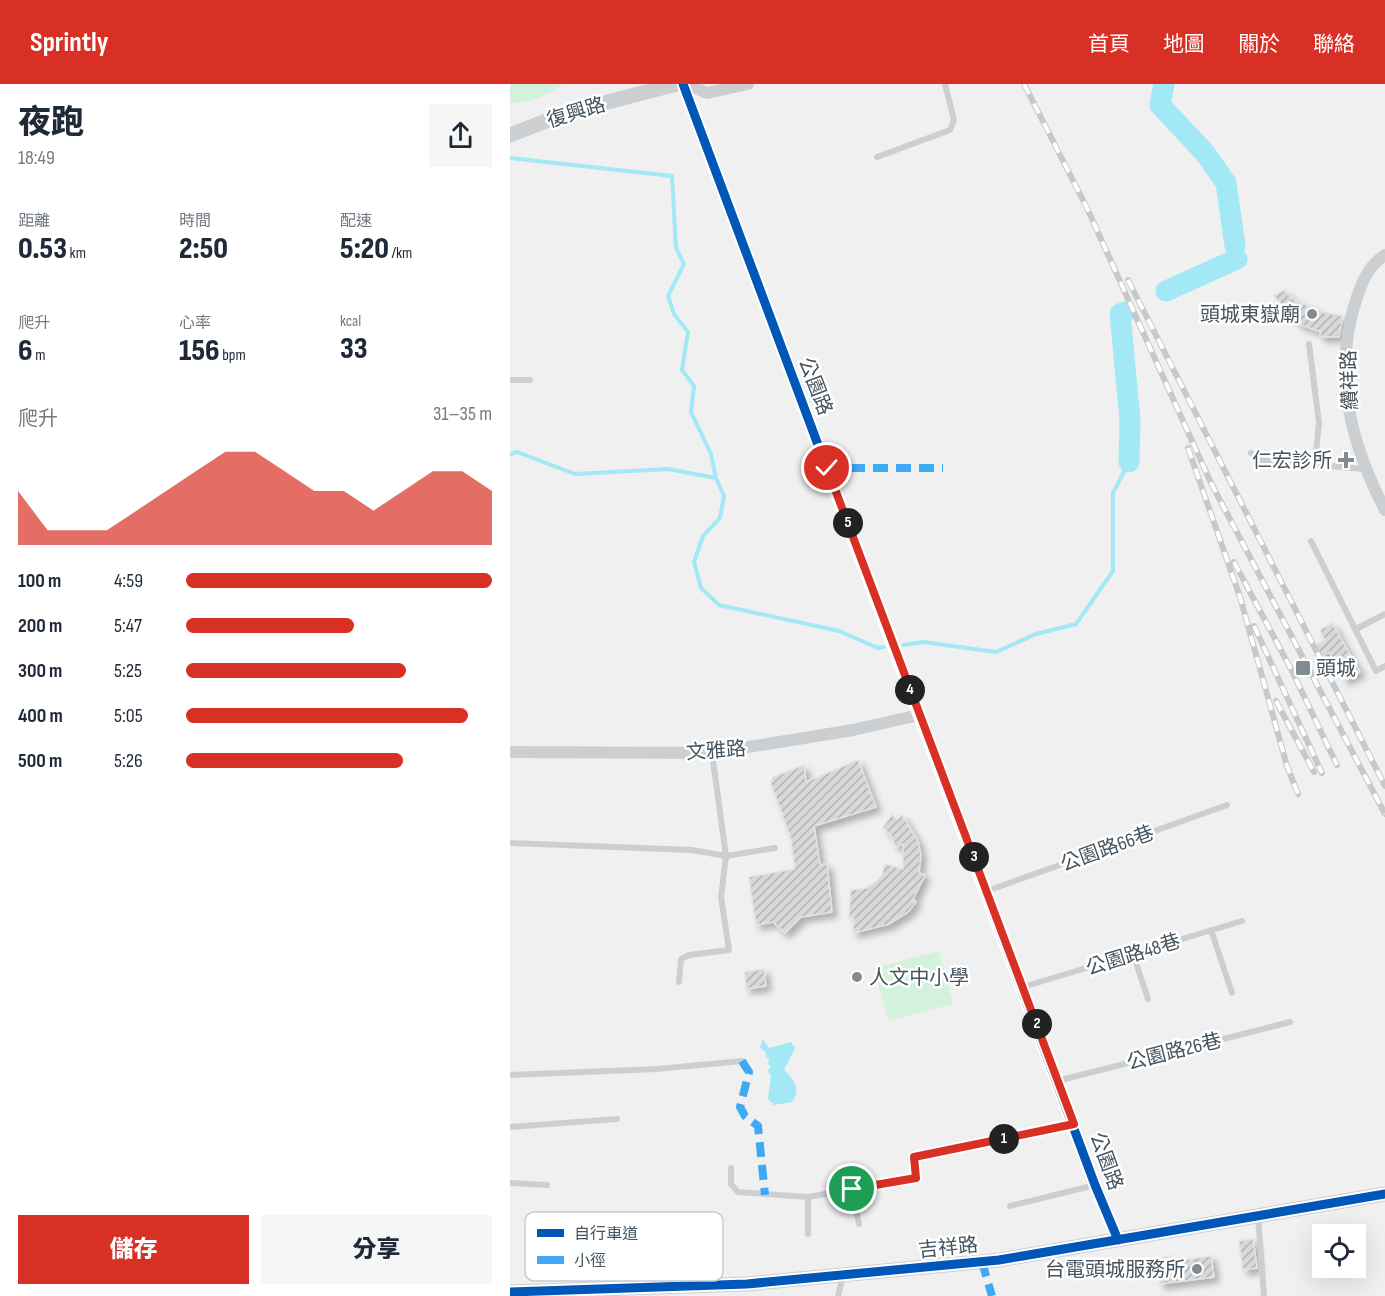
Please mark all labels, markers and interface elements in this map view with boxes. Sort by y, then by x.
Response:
text: Sprintly [30,26,108,59]
text: 首頁 [1088,32,1130,57]
text: 地圖 [1163,32,1205,57]
text: 關於 [1238,32,1280,57]
text: 聯絡 [1313,32,1355,57]
street label: 復興路 [544,93,608,133]
text: 夜跑 [18,103,84,143]
button: share [429,104,492,167]
text: 18:49 [18,146,55,170]
text: 距離 [18,212,50,231]
text: 時間 [179,212,211,231]
text: 配速 [340,212,372,231]
text: 0.53 [18,231,67,267]
text: 2:50 [179,231,228,267]
text: 5:20 [340,231,389,267]
text: km [67,244,86,263]
text: /km [389,244,412,263]
place label: 頭城東嶽廟 [1200,303,1300,327]
marker: 頭城東嶽廟 [1305,307,1319,321]
text: kcal [340,312,361,331]
text: 爬升 [18,314,50,333]
text: 心率 [179,314,211,333]
text: 33 [340,331,368,367]
text: 6 [18,333,33,369]
text: 156 [179,333,220,369]
text: m [33,346,45,365]
text: bpm [220,346,246,365]
street label: 纘祥路 [1337,350,1363,410]
street label: 公園路 [793,354,837,419]
text: 31–35 m [433,402,492,426]
text: 爬升 [18,407,58,431]
pin [801,442,852,493]
place label: 仁宏診所 [1252,449,1332,473]
icon: check [810,451,843,484]
marker: 仁宏診所 [1337,451,1355,469]
pin: 5 [833,508,863,538]
text: 5 [844,513,852,532]
text: 100 m [18,569,61,593]
text: 4:59 [114,569,143,593]
text: 200 m [18,614,62,638]
text: 5:47 [114,614,142,638]
place label: 頭城 [1316,657,1356,681]
text: 300 m [18,659,62,683]
text: 5:25 [114,659,142,683]
marker: 頭城 [1294,659,1312,677]
pin: 4 [895,675,925,705]
text: 4 [906,680,914,699]
text: 400 m [18,704,63,728]
text: 5:05 [114,704,143,728]
street label: 文雅路 [685,737,747,765]
text: 500 m [18,749,62,773]
text: 5:26 [114,749,143,773]
street label: 公園路66巷 [1057,821,1157,877]
pin: 3 [959,842,989,872]
text: 3 [970,847,978,866]
street label: 公園路48巷 [1083,929,1183,981]
place label: 人文中小學 [869,966,969,990]
marker: 人文中小學 [850,970,864,984]
pin: 2 [1022,1009,1052,1039]
text: 2 [1033,1014,1041,1033]
street label: 公園路26巷 [1124,1029,1224,1075]
pin: 1 [989,1124,1019,1154]
text: 1 [1001,1129,1007,1148]
street label: 公園路 [1085,1129,1128,1194]
pin [826,1163,877,1214]
icon: arrive [835,1172,868,1205]
legend [525,1212,723,1281]
button: 儲存 [18,1215,249,1284]
button: 分享 [261,1215,492,1284]
map controls [1312,1224,1366,1278]
button: locate [1312,1224,1366,1278]
text: 自行車道 [574,1225,638,1244]
street label: 吉祥路 [917,1233,979,1263]
text: 小徑 [574,1252,606,1271]
place label: 台電頭城服務所 [1045,1258,1185,1282]
marker: 台電頭城服務所 [1190,1262,1204,1276]

